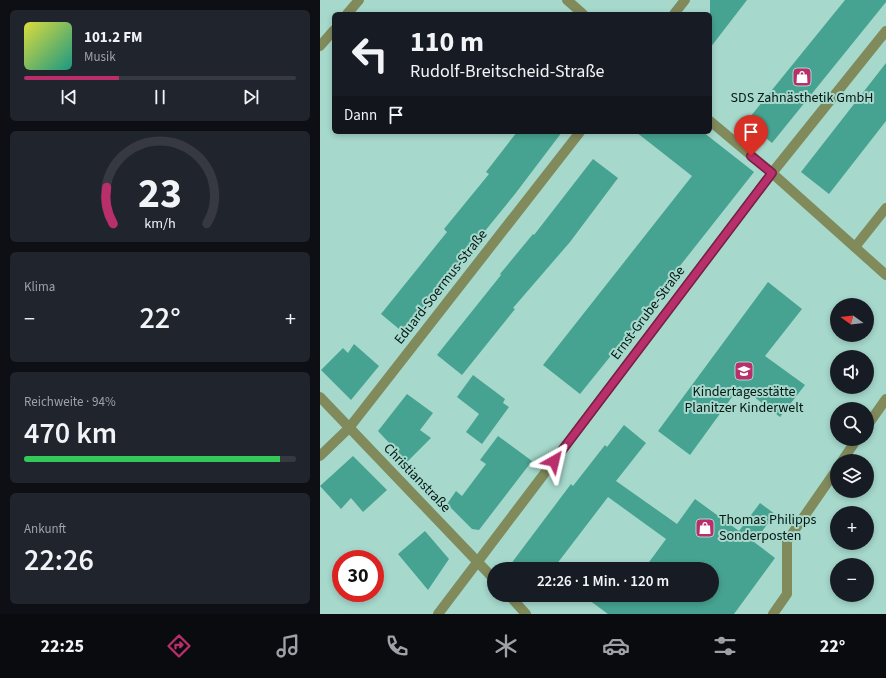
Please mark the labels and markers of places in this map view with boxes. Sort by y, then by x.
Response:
shop icon: SDS Zahnästhetik GmbH [791,66,813,88]
place label: SDS Zahnästhetik GmbH [731,88,873,108]
pin [734,115,768,156]
school or university icon: Kindertagesstätte Planitzer Kinderwelt [733,360,755,382]
place label: Kindertagesstätte Planitzer Kinderwelt [684,382,804,418]
place label: Thomas Philipps Sonderposten [719,510,817,546]
shop icon: Thomas Philipps Sonderposten [694,517,716,539]

